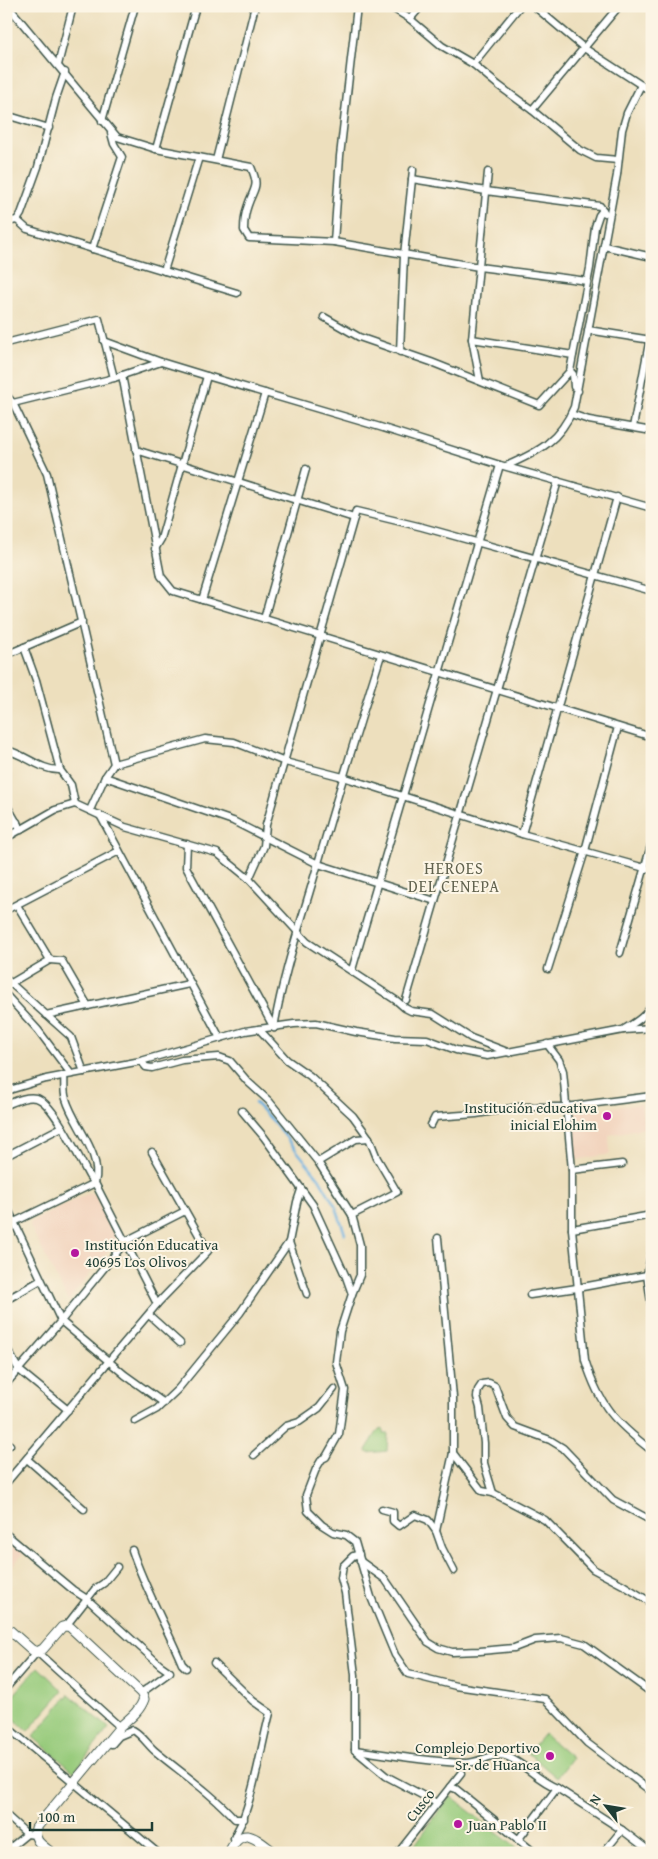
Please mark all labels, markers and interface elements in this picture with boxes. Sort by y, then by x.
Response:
district label: HEROES DEL CENEPA [408,856,500,898]
place label: Institución educativa inicial Elohim [464,1097,598,1135]
marker: Institución educativa inicial Elohim [601,1110,613,1122]
place label: Institución Educativa 40695 Los Olivos [85,1234,218,1272]
marker: Institución Educativa 40695 Los Olivos [69,1247,81,1259]
place label: Complejo Deportivo Sr. de Huanca [415,1737,540,1775]
marker: Complejo Deportivo Sr. de Huanca [544,1750,556,1762]
north arrow [580,1782,630,1832]
street label: Cusco [400,1784,440,1826]
text: N [584,1790,606,1808]
scale bar [30,1799,152,1831]
text: 100 m [38,1806,76,1827]
place label: Juan Pablo II [466,1814,547,1835]
marker: Juan Pablo II [452,1818,464,1830]

